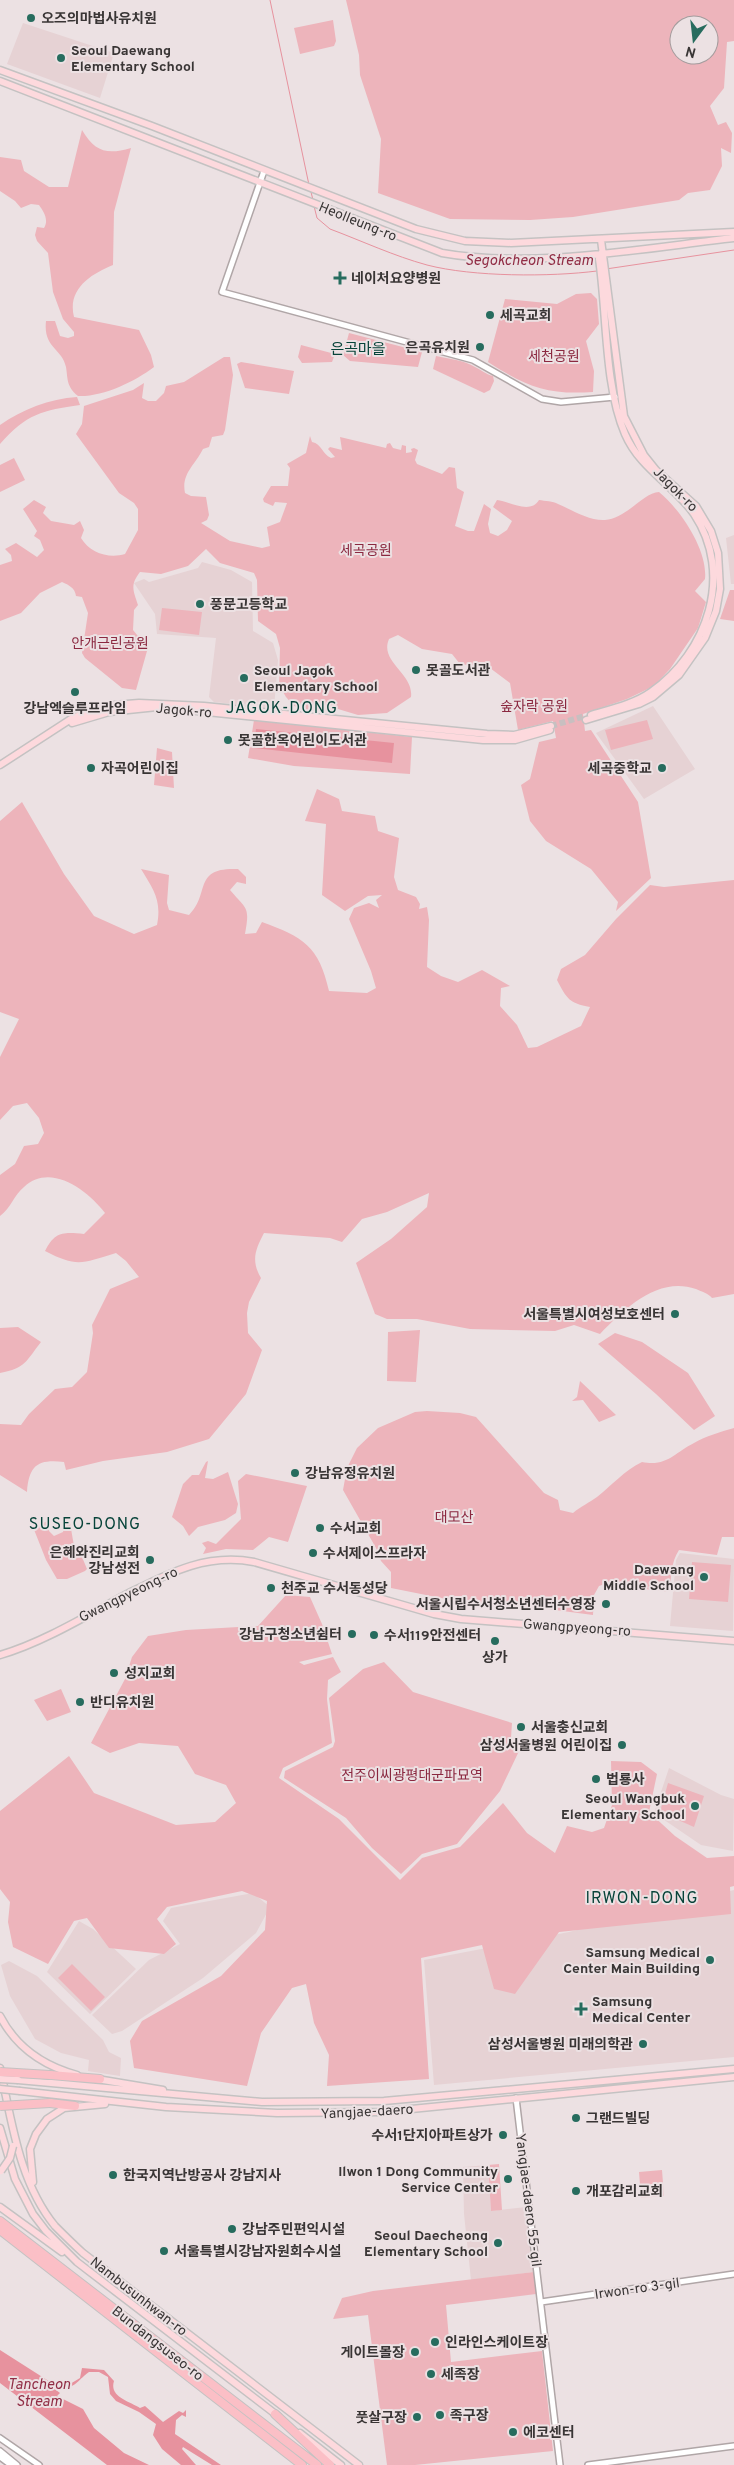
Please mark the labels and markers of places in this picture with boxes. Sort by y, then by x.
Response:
place label: 오즈의마법사유치원 [41,11,157,28]
marker: 오즈의마법사유치원 [25,12,37,24]
place label: Seoul Daewang Elementary School [71,43,195,76]
marker: Seoul Daewang Elementary School [55,52,67,64]
marker: 네이처요양병원 [333,271,347,285]
place label: 네이처요양병원 [351,271,441,288]
place label: 세곡교회 [500,308,552,325]
marker: 세곡교회 [484,309,496,321]
place label: 은곡유치원 [406,340,470,357]
marker: 은곡유치원 [474,341,486,353]
place label: 풍문고등학교 [210,596,287,614]
marker: 풍문고등학교 [194,598,206,610]
place label: Seoul Jagok Elementary School [254,663,378,696]
place label: 못골도서관 [426,663,491,680]
marker: 못골도서관 [410,664,422,676]
marker: Seoul Jagok Elementary School [238,672,250,684]
marker: 강남엑슬루프라임 [69,686,81,698]
place label: 강남엑슬루프라임 [23,701,127,718]
place label: 못골한옥어린이도서관 [238,732,367,750]
marker: 못골한옥어린이도서관 [222,734,234,746]
place label: 세곡중학교 [588,760,652,778]
place label: 자곡어린이집 [101,761,178,778]
marker: 자곡어린이집 [85,762,97,774]
marker: 세곡중학교 [656,762,668,774]
place label: 서울특별시여성보호센터 [523,1307,665,1324]
marker: 서울특별시여성보호센터 [669,1308,681,1320]
place label: 강남유정유치원 [305,1466,395,1483]
marker: 강남유정유치원 [289,1467,301,1479]
place label: 수서교회 [330,1521,382,1538]
marker: 수서교회 [314,1522,326,1534]
place label: 은혜와진리교회 강남성전 [50,1545,140,1578]
place label: 수서제이스프라자 [323,1546,426,1563]
marker: 수서제이스프라자 [307,1547,319,1559]
marker: 은혜와진리교회 강남성전 [144,1554,156,1566]
place label: Daewang Middle School [603,1562,694,1595]
marker: Daewang Middle School [698,1571,710,1583]
place label: 천주교 수서동성당 [281,1580,388,1598]
marker: 천주교 수서동성당 [265,1582,277,1594]
place label: 서울시립수서청소년센터수영장 [416,1597,596,1614]
marker: 서울시립수서청소년센터수영장 [600,1598,612,1610]
place label: 강남구청소년쉼터 [239,1627,342,1644]
marker: 강남구청소년쉼터 [346,1628,358,1640]
place label: 수서119안전센터 [384,1628,481,1645]
marker: 수서119안전센터 [368,1629,380,1641]
marker: 상가 [489,1635,501,1647]
place label: 상가 [482,1650,508,1667]
place label: 성지교회 [124,1666,176,1683]
marker: 성지교회 [108,1667,120,1679]
place label: 반디유치원 [90,1695,154,1712]
marker: 반디유치원 [74,1696,86,1708]
place label: 서울충신교회 [531,1720,608,1737]
marker: 서울충신교회 [515,1721,527,1733]
place label: 삼성서울병원 어린이집 [480,1738,612,1755]
marker: 삼성서울병원 어린이집 [616,1739,628,1751]
place label: 법룡사 [606,1772,645,1789]
marker: 법룡사 [590,1773,602,1785]
place label: Seoul Wangbuk Elementary School [561,1791,685,1824]
marker: Seoul Wangbuk Elementary School [689,1800,701,1812]
place label: Samsung Medical Center Main Building [563,1945,700,1978]
marker: Samsung Medical Center Main Building [704,1954,716,1966]
place label: Samsung Medical Center [592,1994,690,2027]
marker: Samsung Medical Center [574,2002,588,2016]
place label: 삼성서울병원 미래의학관 [488,2036,633,2054]
marker: 삼성서울병원 미래의학관 [637,2038,649,2050]
place label: 그랜드빌딩 [586,2111,650,2128]
marker: 그랜드빌딩 [570,2112,582,2124]
place label: 수서1단지아파트상가 [371,2128,493,2145]
marker: 수서1단지아파트상가 [497,2129,509,2141]
place label: Ilwon 1 Dong Community Service Center [338,2164,498,2197]
place label: 한국지역난방공사 강남지사 [123,2167,281,2185]
marker: 한국지역난방공사 강남지사 [107,2169,119,2181]
marker: Ilwon 1 Dong Community Service Center [502,2173,514,2185]
place label: 개포감리교회 [586,2184,663,2201]
marker: 개포감리교회 [570,2185,582,2197]
place label: 강남주민편익시설 [242,2222,345,2239]
marker: 강남주민편익시설 [226,2223,238,2235]
place label: Seoul Daecheong Elementary School [364,2228,488,2261]
marker: Seoul Daecheong Elementary School [492,2237,504,2249]
place label: 서울특별시강남자원회수시설 [174,2244,341,2261]
marker: 서울특별시강남자원회수시설 [158,2245,170,2257]
place label: 인라인스케이트장 [445,2335,548,2352]
marker: 인라인스케이트장 [429,2336,441,2348]
place label: 게이트볼장 [341,2345,405,2362]
marker: 게이트볼장 [409,2346,421,2358]
place label: 세족장 [441,2367,480,2384]
marker: 세족장 [425,2368,437,2380]
place label: 족구장 [450,2408,489,2425]
marker: 족구장 [434,2409,446,2421]
place label: 풋살구장 [355,2410,407,2427]
marker: 풋살구장 [411,2411,423,2423]
place label: 에코센터 [523,2425,575,2442]
marker: 에코센터 [507,2426,519,2438]

